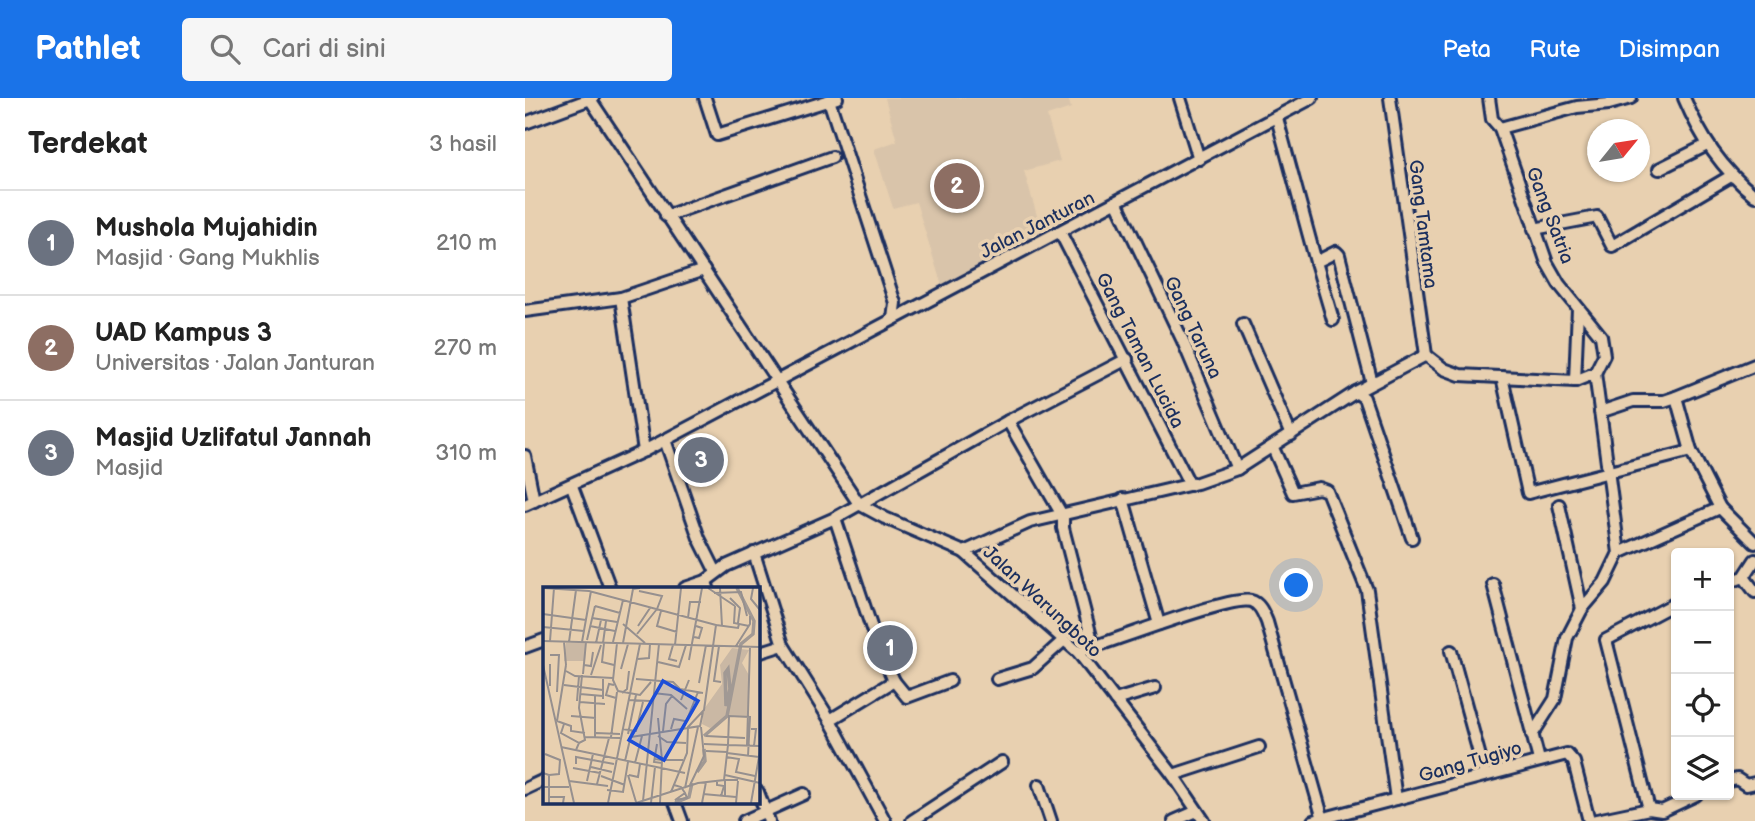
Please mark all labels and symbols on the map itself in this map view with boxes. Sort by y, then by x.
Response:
north arrow [1587,119,1650,182]
street label: Gang Tamtama [1403,158,1442,290]
pin: 2 [934,160,980,212]
street label: Gang Satria [1521,164,1579,267]
street label: Jalan Janturan [977,187,1099,264]
street label: Gang Taman Lucida [1091,269,1189,432]
street label: Gang Taruna [1159,273,1226,382]
pin: 3 [678,434,724,486]
street label: Jalan Warungboto [978,541,1106,663]
your location [1279,568,1313,602]
inset map [543,587,759,804]
pin: 1 [867,622,913,674]
street label: Gang Tugiyo [1416,737,1525,788]

